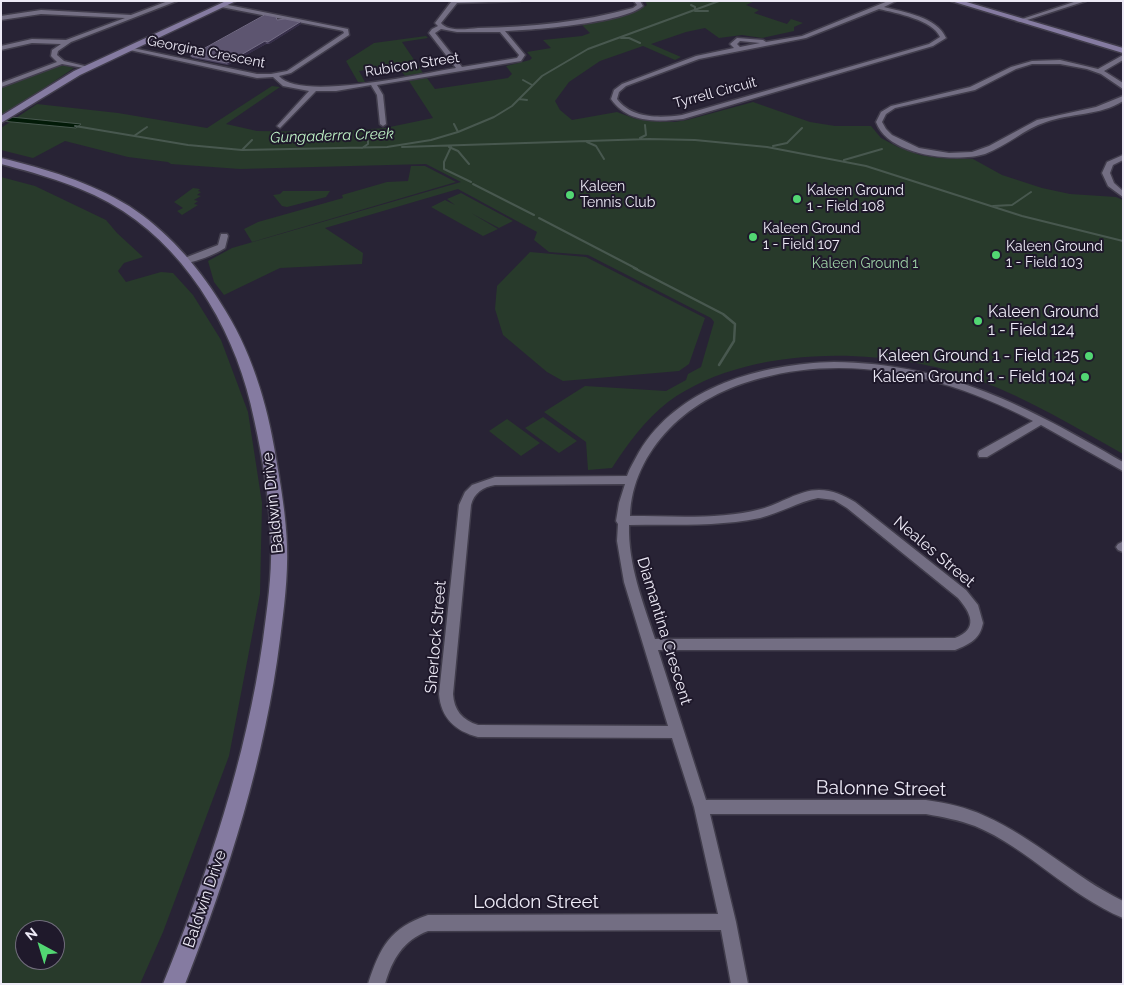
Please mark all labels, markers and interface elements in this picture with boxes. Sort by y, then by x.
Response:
street label: Georgina Crescent [145,32,267,72]
street label: Rubicon Street [364,49,460,81]
street label: Tyrrell Circuit [672,74,758,112]
water label: Gungaderra Creek [270,125,394,147]
place label: Kaleen Tennis Club [580,179,655,212]
place label: Kaleen Ground 1 - Field 108 [807,183,904,216]
marker: Kaleen Tennis Club [564,189,576,201]
marker: Kaleen Ground 1 - Field 108 [791,193,803,205]
place label: Kaleen Ground 1 - Field 107 [763,221,860,253]
marker: Kaleen Ground 1 - Field 107 [747,231,759,243]
place label: Kaleen Ground 1 - Field 103 [1006,239,1103,272]
marker: Kaleen Ground 1 - Field 103 [990,249,1002,261]
park label: Kaleen Ground 1 [812,256,918,272]
place label: Kaleen Ground 1 - Field 124 [988,302,1099,340]
marker: Kaleen Ground 1 - Field 124 [972,315,984,327]
place label: Kaleen Ground 1 - Field 125 [878,346,1079,366]
marker: Kaleen Ground 1 - Field 125 [1083,350,1095,362]
place label: Kaleen Ground 1 - Field 104 [872,367,1075,387]
marker: Kaleen Ground 1 - Field 104 [1079,371,1091,383]
street label: Baldwin Drive [258,451,288,555]
street label: Neales Street [889,512,979,592]
street label: Diamantina Crescent [632,555,696,707]
street label: Sherlock Street [421,580,451,694]
street label: Balonne Street [816,776,946,802]
street label: Baldwin Drive [179,848,231,950]
street label: Loddon Street [473,891,599,913]
north arrow [15,920,65,970]
text: N [22,925,40,944]

